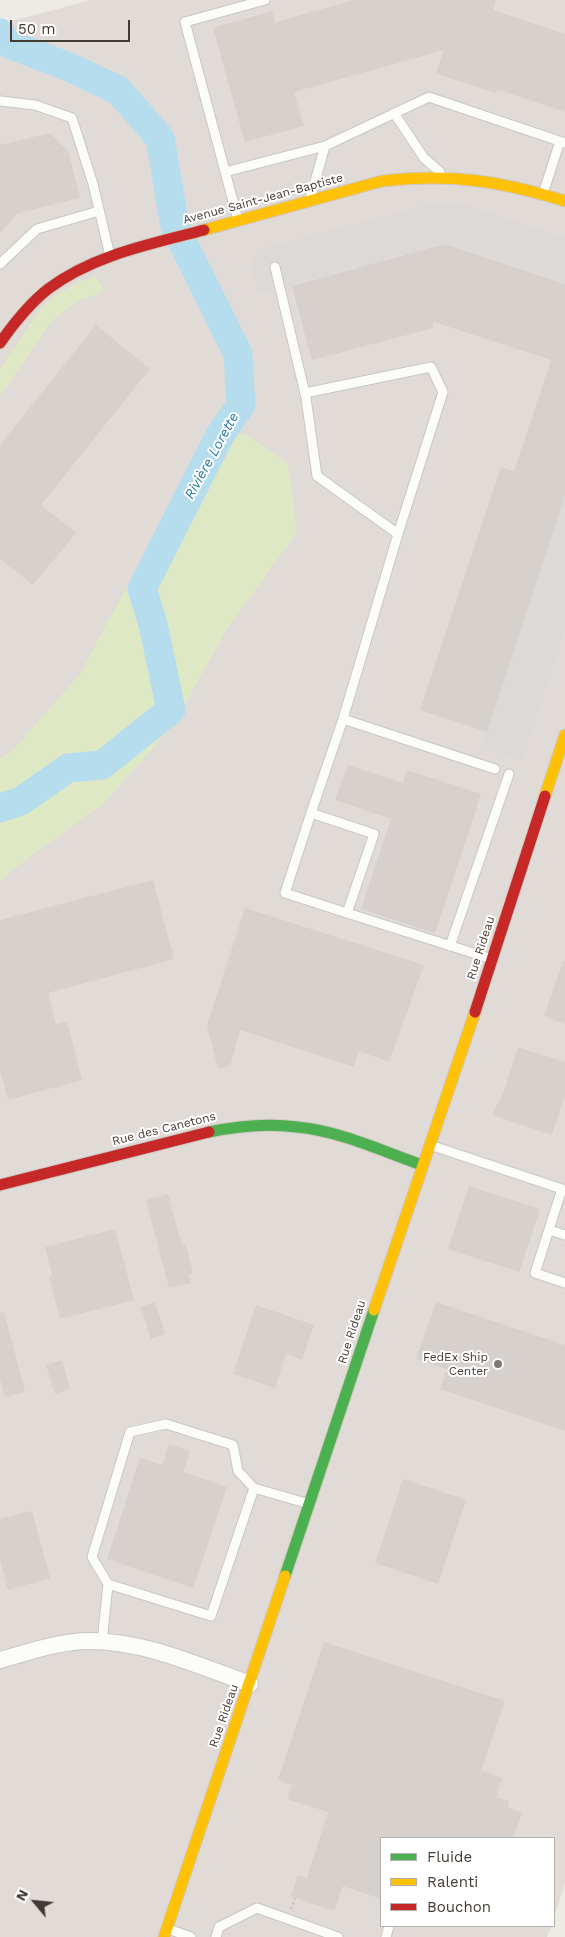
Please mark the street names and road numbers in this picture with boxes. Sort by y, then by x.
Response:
street label: Avenue Saint-Jean-Baptiste [181,171,345,227]
street label: Rue Rideau [464,914,498,982]
street label: Rue des Canetons [111,1109,217,1149]
street label: Rue Rideau [335,1298,369,1366]
street label: Rue Rideau [206,1682,242,1750]

